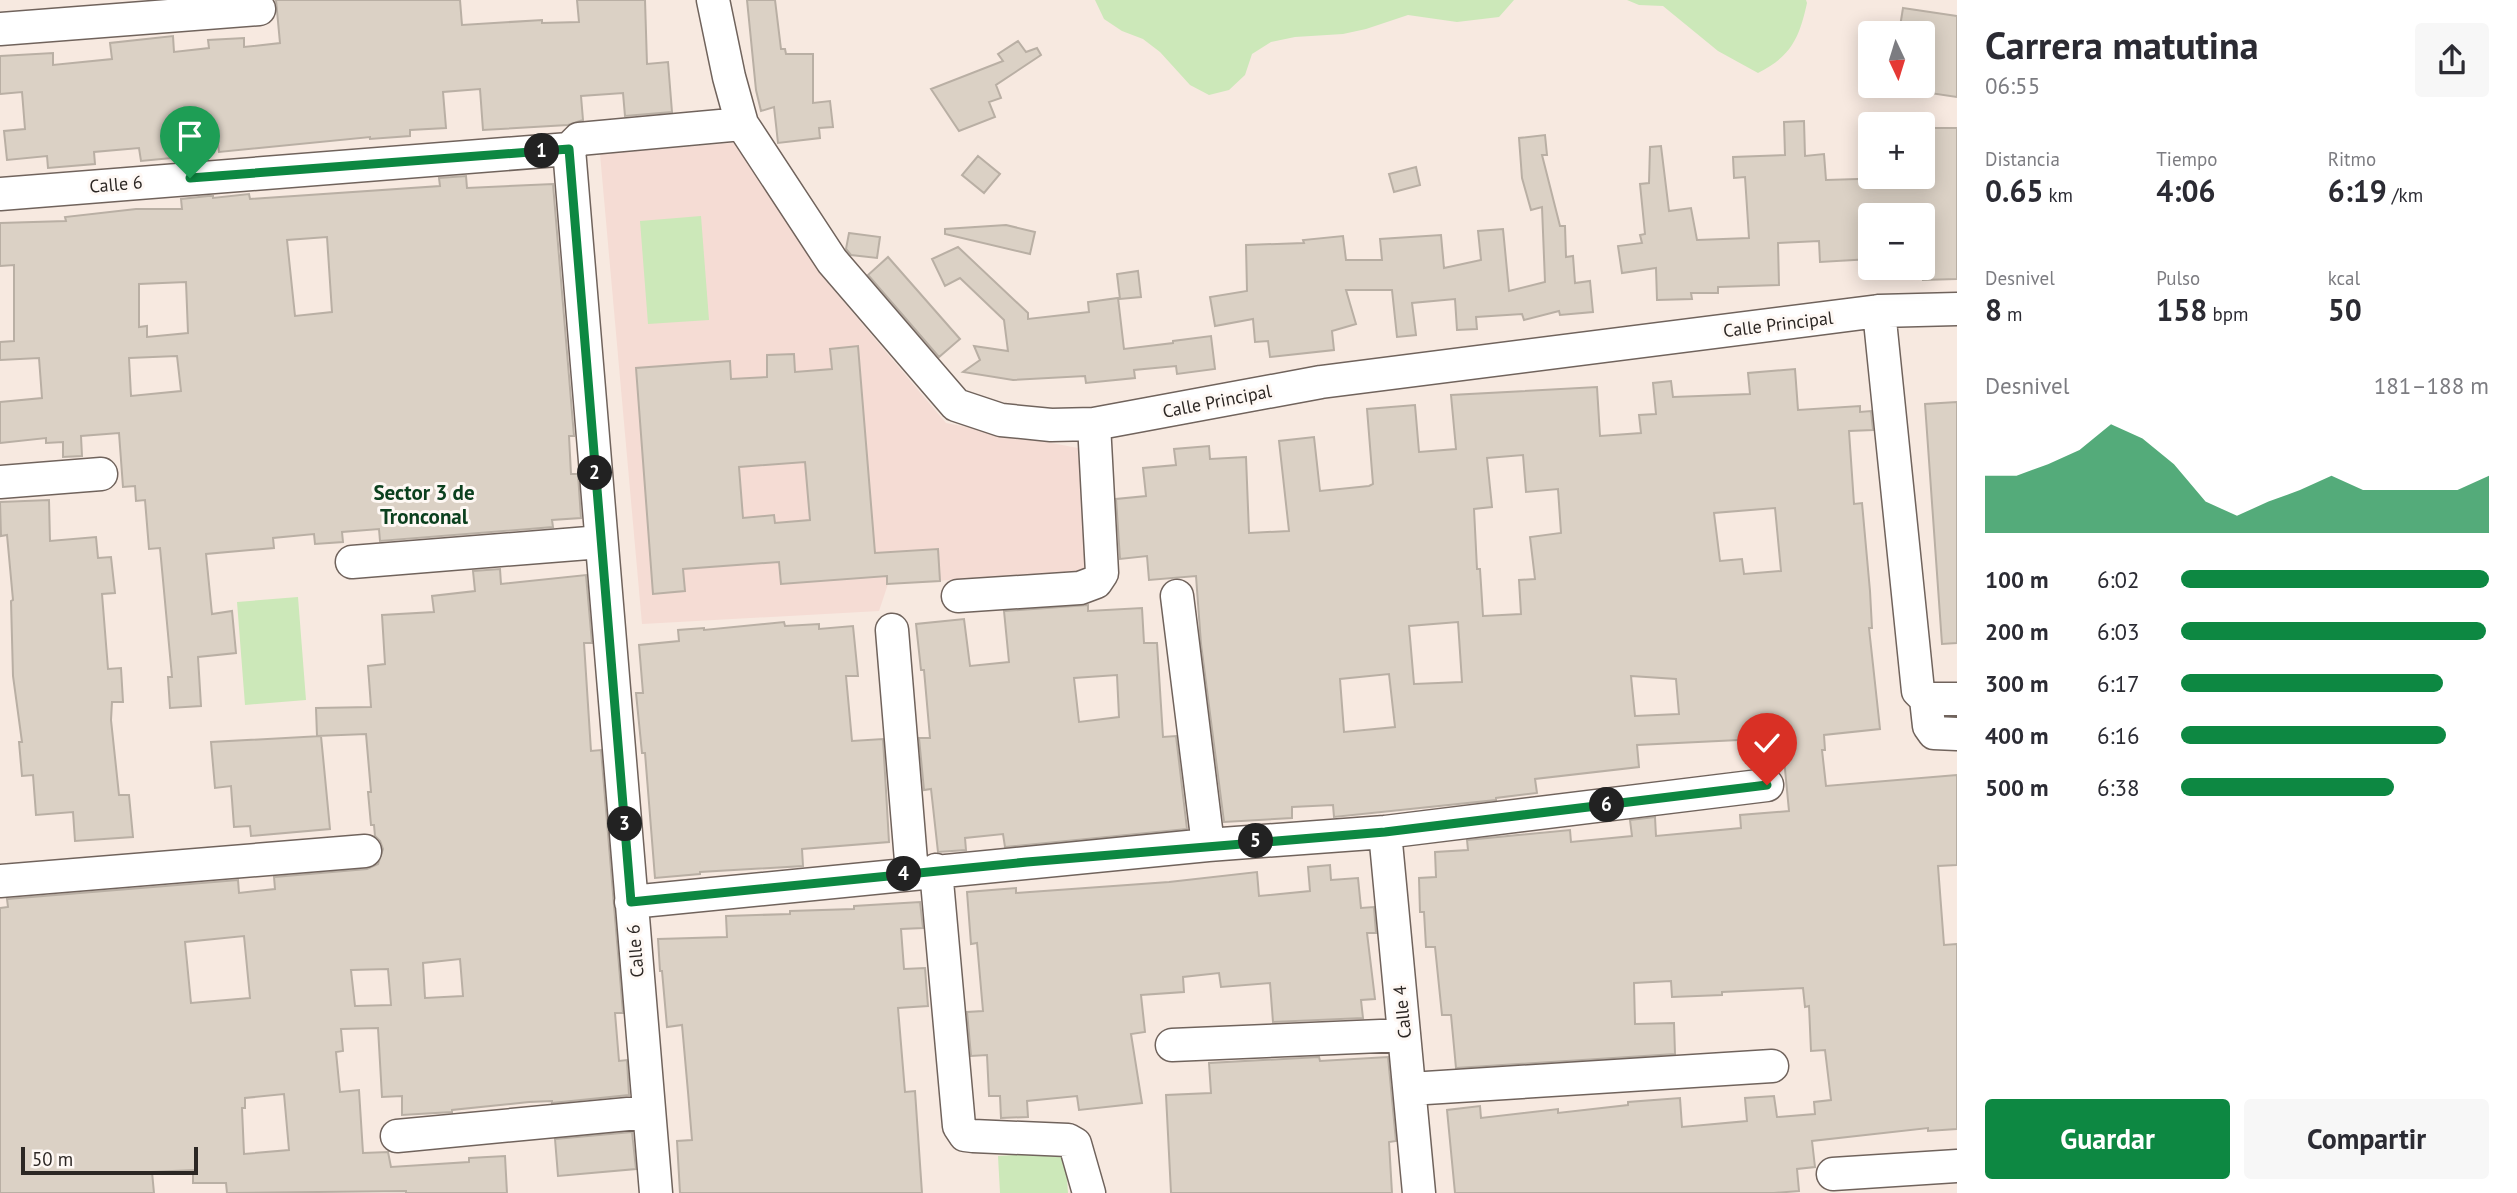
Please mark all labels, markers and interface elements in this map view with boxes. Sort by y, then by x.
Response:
text: Carrera matutina [1985,20,2259,69]
north arrow [1858,21,1936,98]
map controls [1858,21,1935,280]
button: share [2415,23,2489,97]
text: 06:55 [1985,71,2040,100]
pin [160,106,220,178]
button: + [1858,112,1935,189]
icon: arrive [171,117,209,155]
pin: 1 [524,134,560,168]
text: 1 [536,138,547,162]
text: Distancia [1985,147,2060,171]
text: Tiempo [2156,147,2218,171]
text: Ritmo [2328,147,2376,171]
street label: Calle 6 [89,170,143,198]
text: 0.65 [1985,171,2043,210]
text: 4:06 [2156,171,2215,210]
text: 6:19 [2328,171,2387,210]
text: km [2043,183,2073,207]
text: /km [2387,183,2423,207]
button: − [1858,203,1935,280]
text: Desnivel [1985,266,2055,290]
text: Pulso [2156,266,2200,290]
text: kcal [2328,266,2360,290]
text: 8 [1985,290,2002,329]
text: 158 [2156,290,2207,329]
text: 50 [2328,290,2362,329]
text: m [2002,302,2023,326]
text: bpm [2207,302,2248,326]
street label: Calle Principal [1722,306,1835,342]
text: Desnivel [1985,371,2069,400]
text: 181–188 m [2374,371,2489,400]
street label: Calle Principal [1161,379,1274,423]
pin: 2 [578,456,612,490]
text: 2 [589,460,600,484]
district label: Sector 3 de Tronconal [373,479,475,530]
text: 100 m [1985,565,2048,594]
text: 6:02 [2097,565,2140,594]
text: 200 m [1985,617,2048,646]
text: 6:03 [2097,617,2140,646]
text: 300 m [1985,669,2048,698]
text: 6:17 [2097,669,2140,698]
pin [1737,713,1797,785]
text: 400 m [1985,721,2048,750]
text: 6:16 [2097,721,2140,750]
icon: check [1748,724,1786,762]
text: 500 m [1985,773,2048,802]
text: 6:38 [2097,773,2140,802]
pin: 6 [1590,788,1624,822]
text: 6 [1601,792,1612,816]
pin: 3 [608,806,642,842]
text: 3 [619,811,630,835]
pin: 5 [1238,824,1274,858]
text: 5 [1250,828,1261,852]
pin: 4 [886,856,922,892]
text: 4 [898,861,909,885]
street label: Calle 6 [621,924,649,978]
street label: Calle 4 [1388,984,1416,1040]
button: Guardar [1985,1099,2230,1179]
button: Compartir [2244,1099,2489,1179]
scale bar [21,1144,198,1176]
text: 50 m [32,1147,73,1171]

